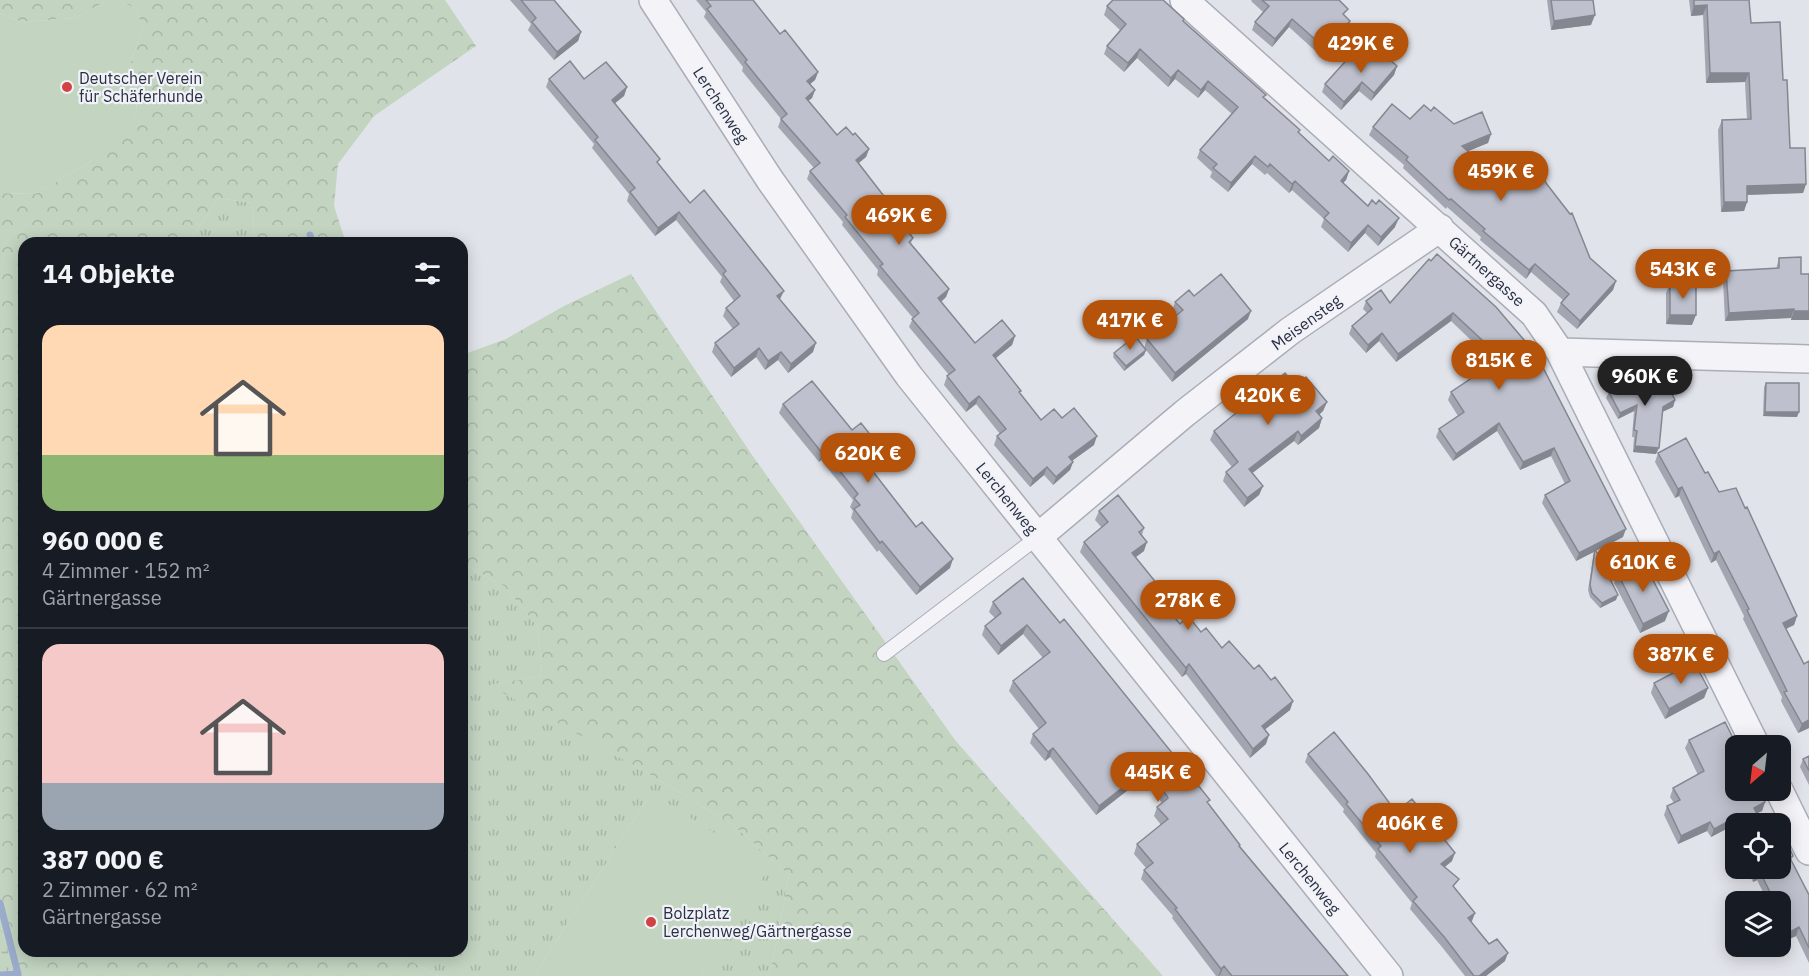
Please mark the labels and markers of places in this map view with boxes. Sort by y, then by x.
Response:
pin: 429K € [1312,23,1410,74]
place label: Deutscher Verein für Schäferhunde [79,68,203,106]
marker: Deutscher Verein für Schäferhunde [60,80,74,94]
pin: 459K € [1452,151,1550,202]
pin: 469K € [850,195,948,246]
pin: 543K € [1634,249,1732,300]
pin: 417K € [1081,300,1179,351]
pin: 815K € [1450,340,1548,391]
pin: 960K € [1596,356,1694,407]
pin: 420K € [1219,375,1317,426]
pin: 620K € [819,433,917,484]
pin: 610K € [1594,542,1692,593]
pin: 278K € [1139,580,1237,631]
pin: 387K € [1632,634,1730,685]
pin: 445K € [1109,752,1207,803]
pin: 406K € [1361,803,1459,854]
place label: Bolzplatz Lerchenweg/Gärtnergasse [663,903,852,941]
marker: Bolzplatz Lerchenweg/Gärtnergasse [644,915,658,929]

